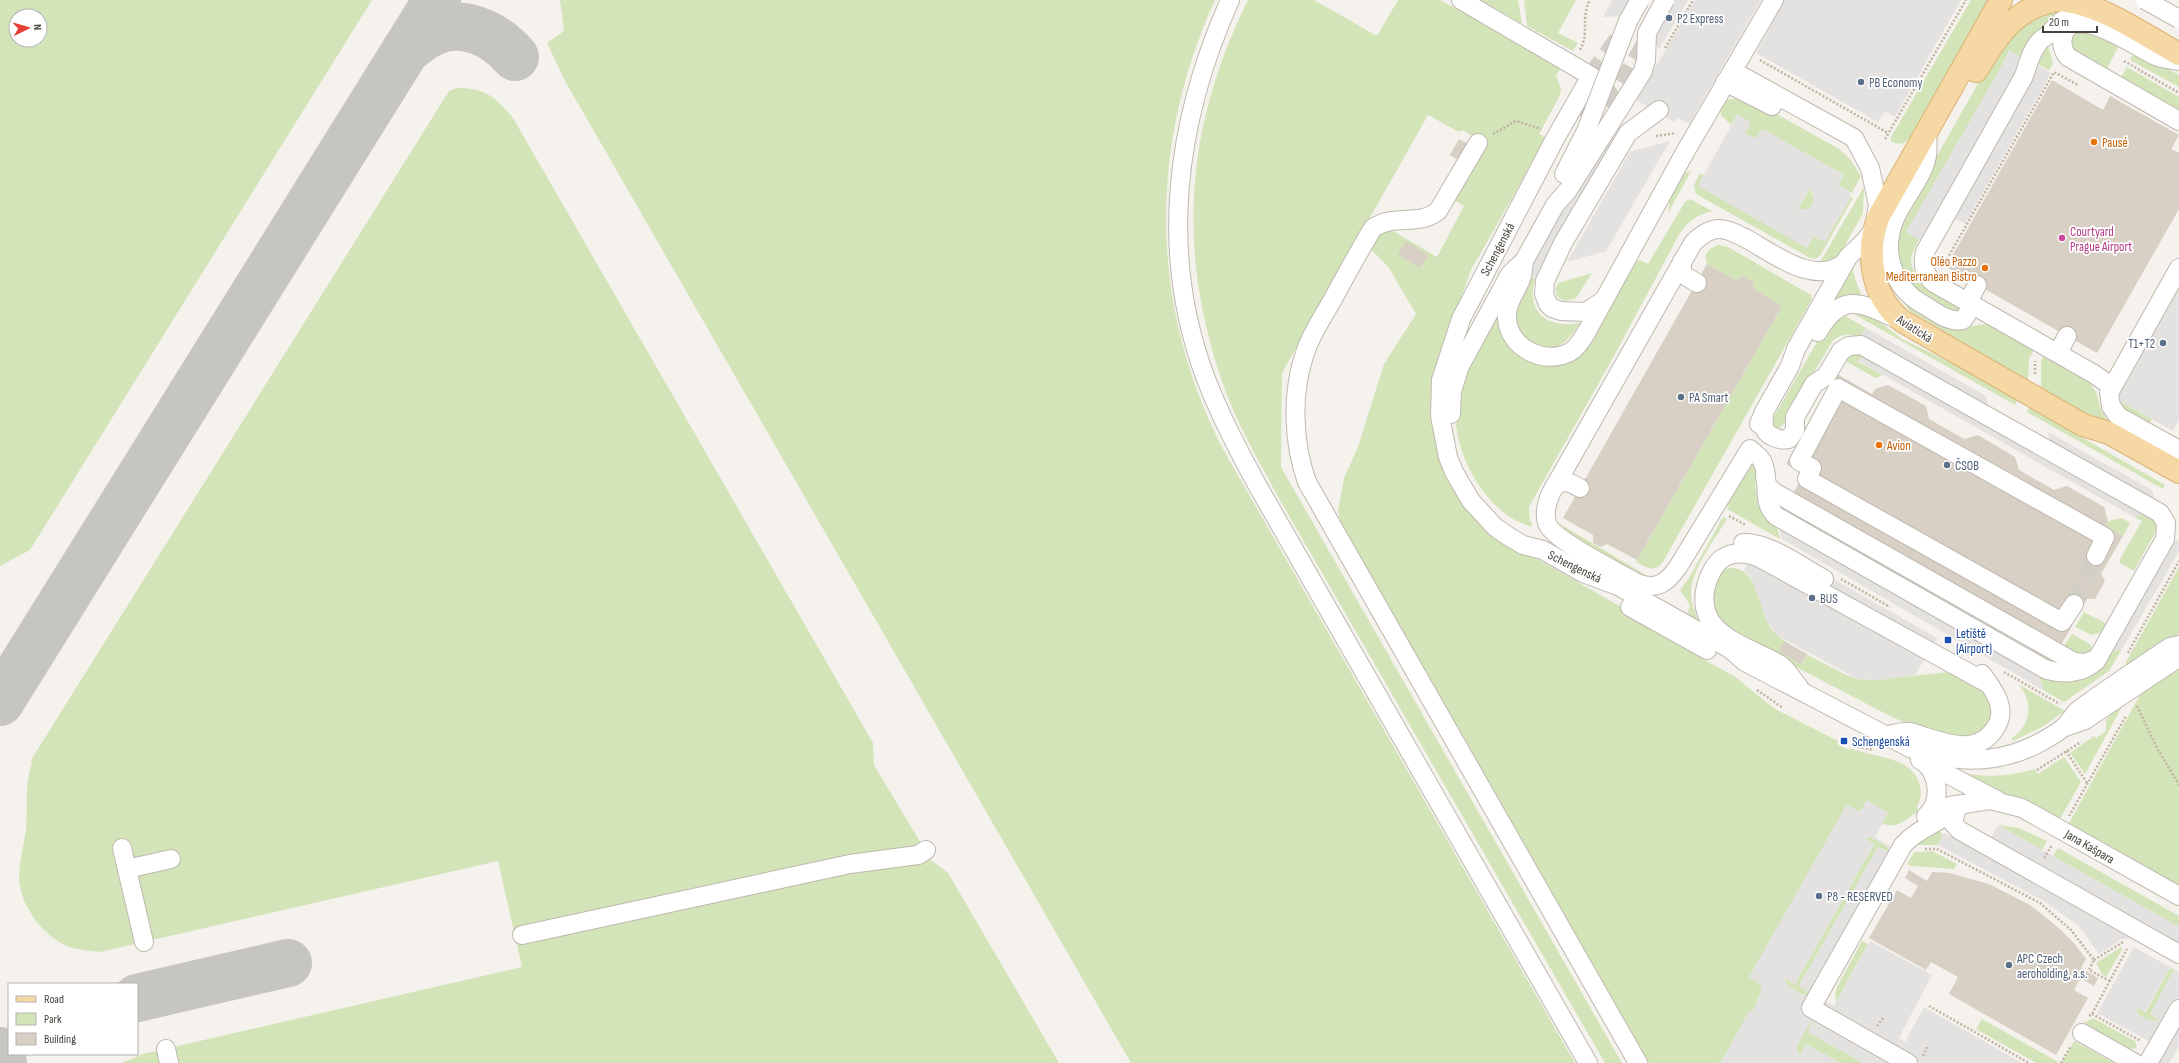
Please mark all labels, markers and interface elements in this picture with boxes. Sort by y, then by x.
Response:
north arrow [8,8,48,48]
scale bar [2043,8,2097,34]
place label: P2 Express [1677,11,1724,27]
marker: P2 Express [1664,13,1674,23]
text: 20 m [2049,15,2069,30]
text: N [31,24,44,31]
place label: PB Economy [1869,75,1922,91]
marker: PB Economy [1856,77,1866,87]
place label: Pausé [2102,135,2128,151]
marker: Pausé [2089,137,2099,147]
street label: Schengenská [1477,220,1518,279]
place label: Courtyard Prague Airport [2070,224,2132,255]
marker: Courtyard Prague Airport [2057,233,2067,243]
place label: Oléo Pazzo Mediterranean Bistro [1886,254,1977,285]
marker: Oléo Pazzo Mediterranean Bistro [1980,263,1990,273]
street label: Aviatická [1893,311,1935,346]
place label: T1+T2 [2128,336,2155,352]
marker: T1+T2 [2158,338,2168,348]
place label: PA Smart [1689,390,1729,406]
marker: PA Smart [1676,392,1686,402]
place label: Avion [1886,438,1911,454]
marker: Avion [1874,440,1884,450]
place label: ČSOB [1955,457,1979,474]
marker: ČSOB [1942,460,1952,470]
street label: Schengenská [1545,547,1604,587]
place label: BUS [1820,591,1838,607]
marker: BUS [1807,593,1817,603]
place label: Letiště (Airport) [1956,626,1992,657]
marker: Letiště (Airport) [1943,635,1953,645]
place label: Schengenská [1852,734,1910,750]
marker: Schengenská [1839,736,1849,746]
street label: Jana Kašpara [2061,826,2117,867]
place label: P8 - RESERVED [1827,889,1893,905]
marker: P8 - RESERVED [1814,891,1824,901]
place label: APC Czech aeroholding, a.s. [2016,951,2087,982]
marker: APC Czech aeroholding, a.s. [2004,960,2014,970]
legend [8,983,138,1055]
text: Road [44,992,64,1007]
text: Park [44,1012,62,1027]
text: Building [44,1032,76,1047]

